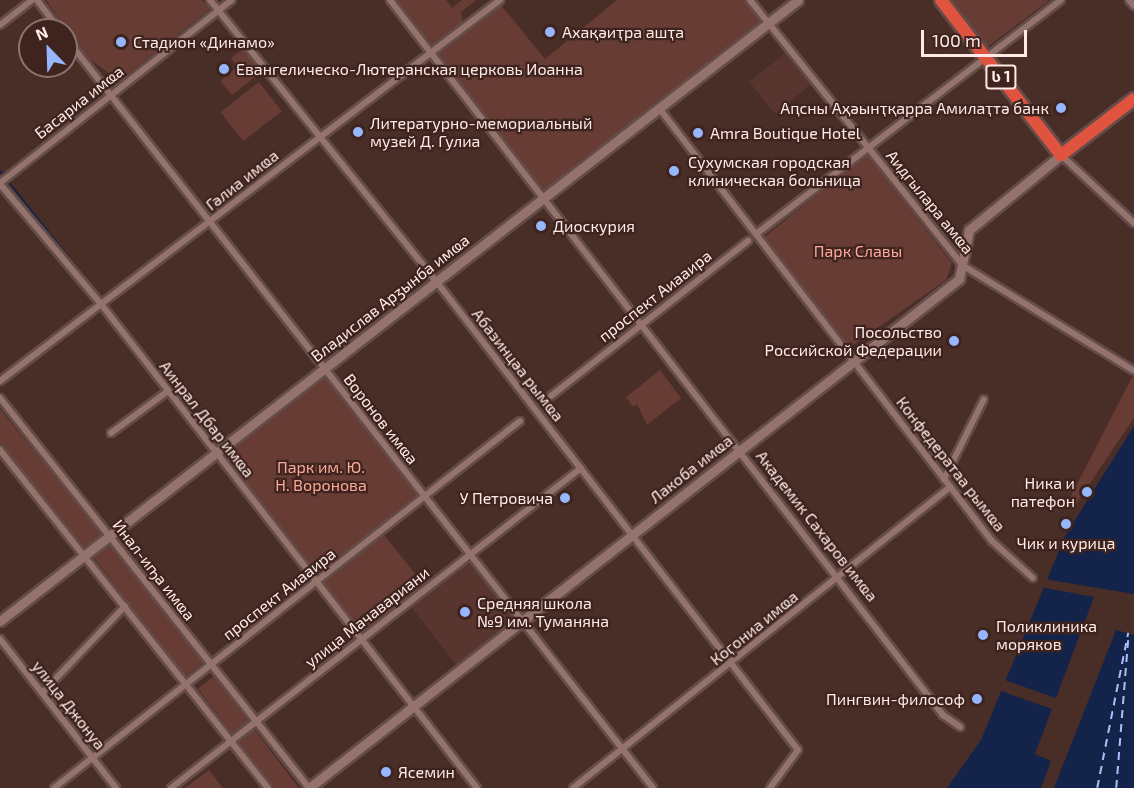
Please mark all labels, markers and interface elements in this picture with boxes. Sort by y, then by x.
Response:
north arrow [18,18,78,78]
scale bar [924,18,1030,56]
text: N [33,22,51,44]
place label: Ахақәиҭра ашҭа [562,22,684,42]
marker: Ахақәиҭра ашҭа [543,25,557,39]
text: 100 m [932,29,981,51]
place label: Cтадион «Динамо» [133,32,275,52]
marker: Cтадион «Динамо» [114,35,128,49]
place label: Евангелическо-Лютеранская церковь Иоанна [236,59,583,79]
street label: Басариа имҩа [31,61,127,143]
marker: Евангелическо-Лютеранская церковь Иоанна [217,62,231,76]
road number: ს 1 [984,65,1018,89]
place label: Аԥсны Аҳәынҭқарра Амилаҭтә банк [780,98,1049,118]
marker: Аԥсны Аҳәынҭқарра Амилаҭтә банк [1054,101,1068,115]
place label: Литературно-мемориальный музей Д. Гулиа [370,113,592,151]
place label: Amra Boutique Hotel [710,123,861,143]
marker: Литературно-мемориальный музей Д. Гулиа [351,125,365,139]
marker: Amra Boutique Hotel [691,126,705,140]
street label: Гәлиа имҩа [202,146,282,214]
street label: Аидгылара амҩа [882,146,978,258]
place label: Сухумская городская клиническая больница [688,152,861,190]
marker: Сухумская городская клиническая больница [665,162,683,180]
place label: Диоскурия [553,216,635,236]
marker: Диоскурия [534,219,548,233]
street label: Владислав Арӡынба имҩа [307,230,473,366]
park label: Парк Славы [814,241,902,261]
street label: проспект Аиааира [595,246,715,346]
street label: Абазинцәа рымҩа [468,305,568,425]
place label: Посольство Российской Федерации [765,322,942,360]
marker: Посольство Российской Федерации [947,334,961,348]
street label: Аинрал Дбар имҩа [156,357,258,481]
street label: Воронов имҩа [340,370,422,468]
street label: Конфедератаа рымҩа [892,393,1010,535]
street label: Лакоба имҩа [646,431,736,507]
street label: Академик Сахаров имҩа [752,447,882,605]
park label: Парк им. Ю. Н. Воронова [275,457,367,495]
place label: Ника и патефон [1011,473,1075,511]
marker: Ника и патефон [1080,485,1094,499]
place label: У Петровича [459,488,553,508]
marker: У Петровича [558,491,572,505]
street label: Инал-иҧа имҩа [109,516,199,624]
marker: Чик и курица [1059,517,1073,531]
place label: Чик и курица [1017,533,1115,553]
street label: проспект Аиааира [219,544,339,644]
street label: улица Мачавариани [301,563,433,671]
street label: Коӷониа имҩа [706,587,802,669]
place label: Средняя школа №9 им. Туманяна [477,593,609,631]
marker: Средняя школа №9 им. Туманяна [458,605,472,619]
place label: Поликлиника моряков [996,616,1097,654]
marker: Поликлиника моряков [974,626,992,644]
street label: улица Джонуа [28,657,110,753]
place label: Пингвин-философ [826,689,965,709]
marker: Пингвин-философ [970,692,984,706]
place label: Ясемин [398,762,455,782]
marker: Ясемин [379,765,393,779]

